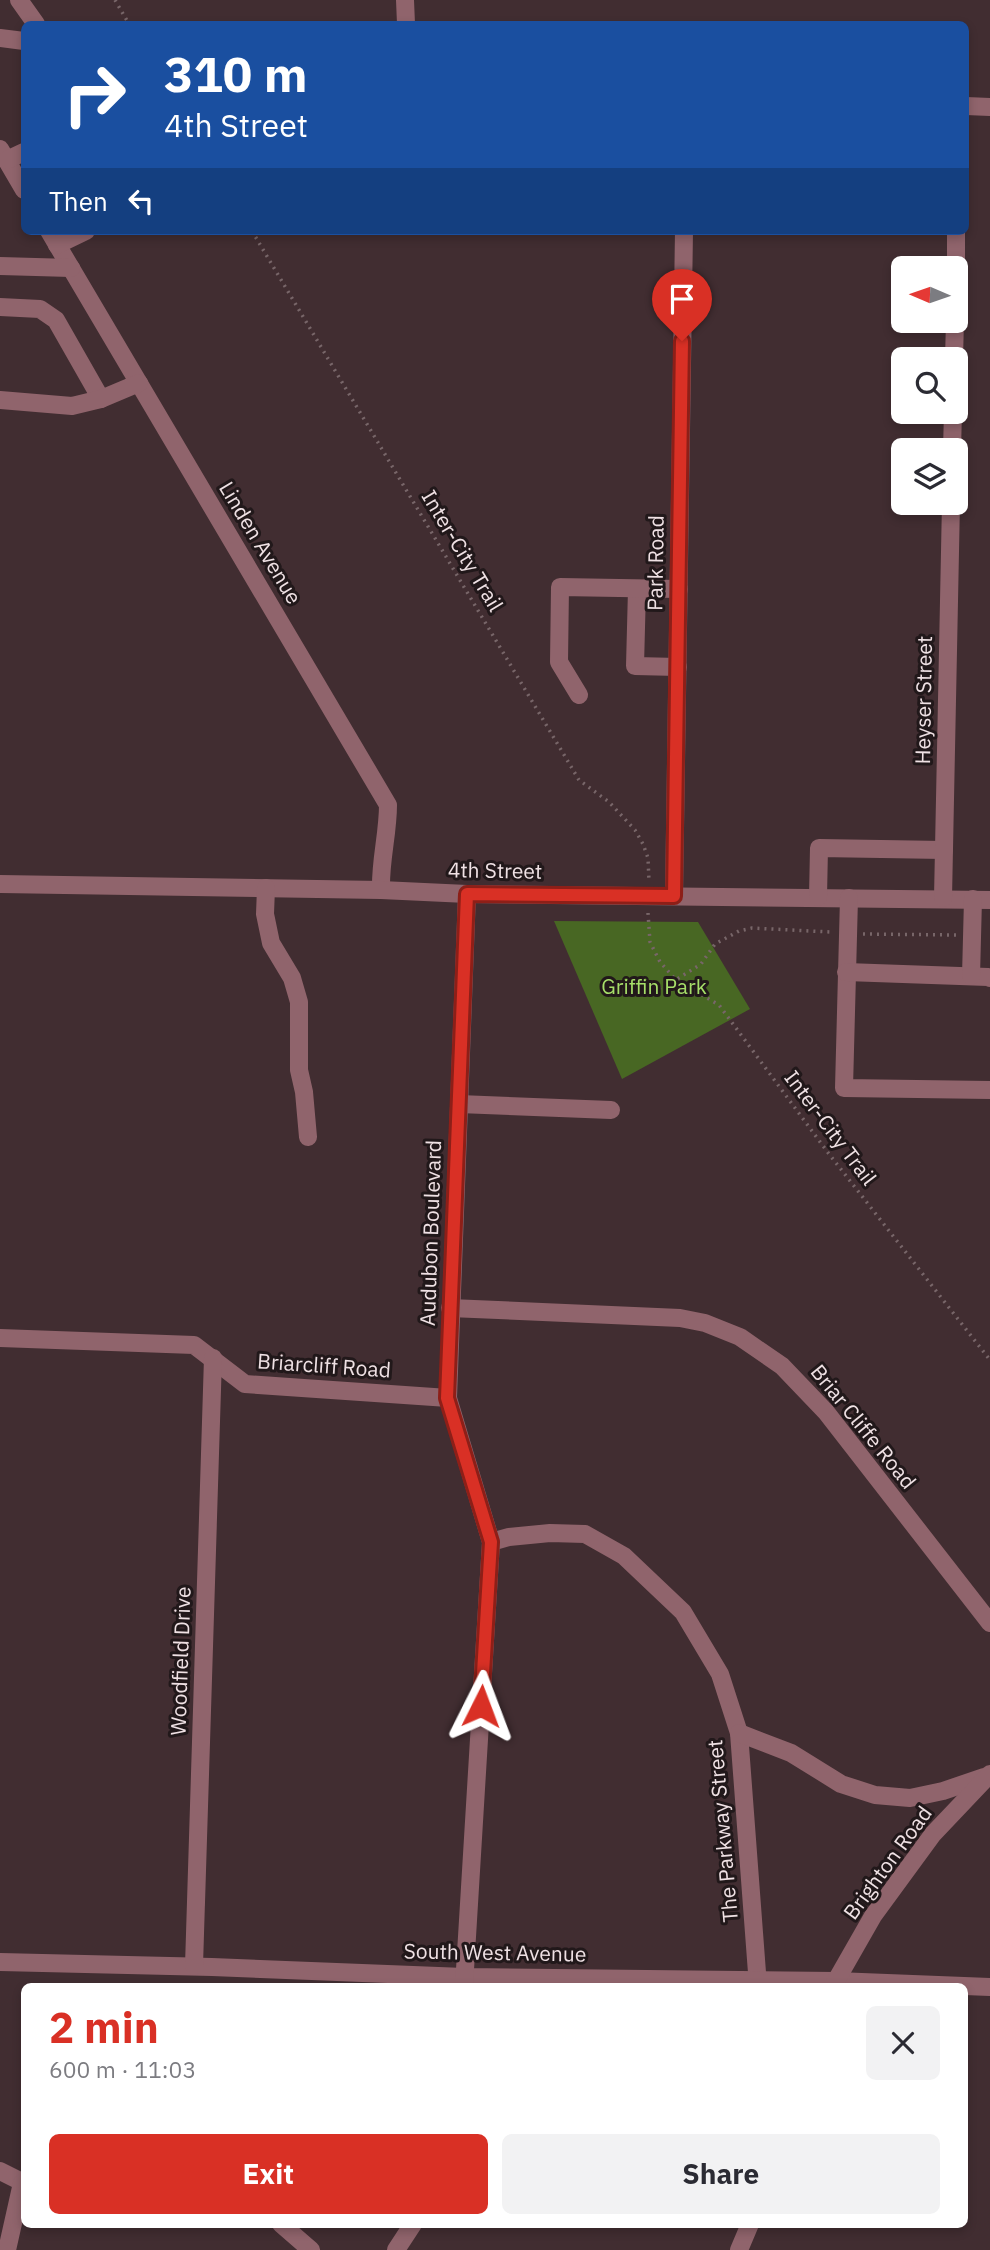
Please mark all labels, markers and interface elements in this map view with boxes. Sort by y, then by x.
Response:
text: 310 m [164,42,308,105]
icon: right [49,49,140,140]
text: 4th Street [164,104,308,146]
icon: left [122,182,160,220]
text: Then [49,184,108,218]
north arrow [891,256,968,332]
map controls [891,256,968,515]
pin [652,269,712,341]
icon: arrive [663,280,701,318]
button: search [891,347,968,424]
button: layers [891,438,968,515]
street label: Linden Avenue [213,476,309,609]
street label: Inter-City Trail [416,485,510,617]
street label: Park Road [640,515,670,611]
street label: Heyser Street [908,635,938,765]
street label: 4th Street [448,855,542,885]
park label: Griffin Park [601,972,707,1000]
street label: Inter-City Trail [778,1064,883,1191]
street label: Audubon Boulevard [413,1140,447,1326]
street label: Briarcliff Road [256,1346,392,1384]
street label: Briar Cliffe Road [805,1358,923,1495]
street label: Woodfield Drive [163,1586,197,1736]
position arrow [444,1669,518,1743]
street label: The Parkway Street [700,1739,744,1923]
street label: Brighton Road [837,1800,938,1925]
street label: South West Avenue [403,1936,587,1968]
text: 2 min [49,2000,159,2055]
button: close [866,2006,940,2080]
text: 600 m · 11:03 [49,2054,196,2084]
button: Exit [49,2134,488,2214]
button: Share [502,2134,940,2214]

